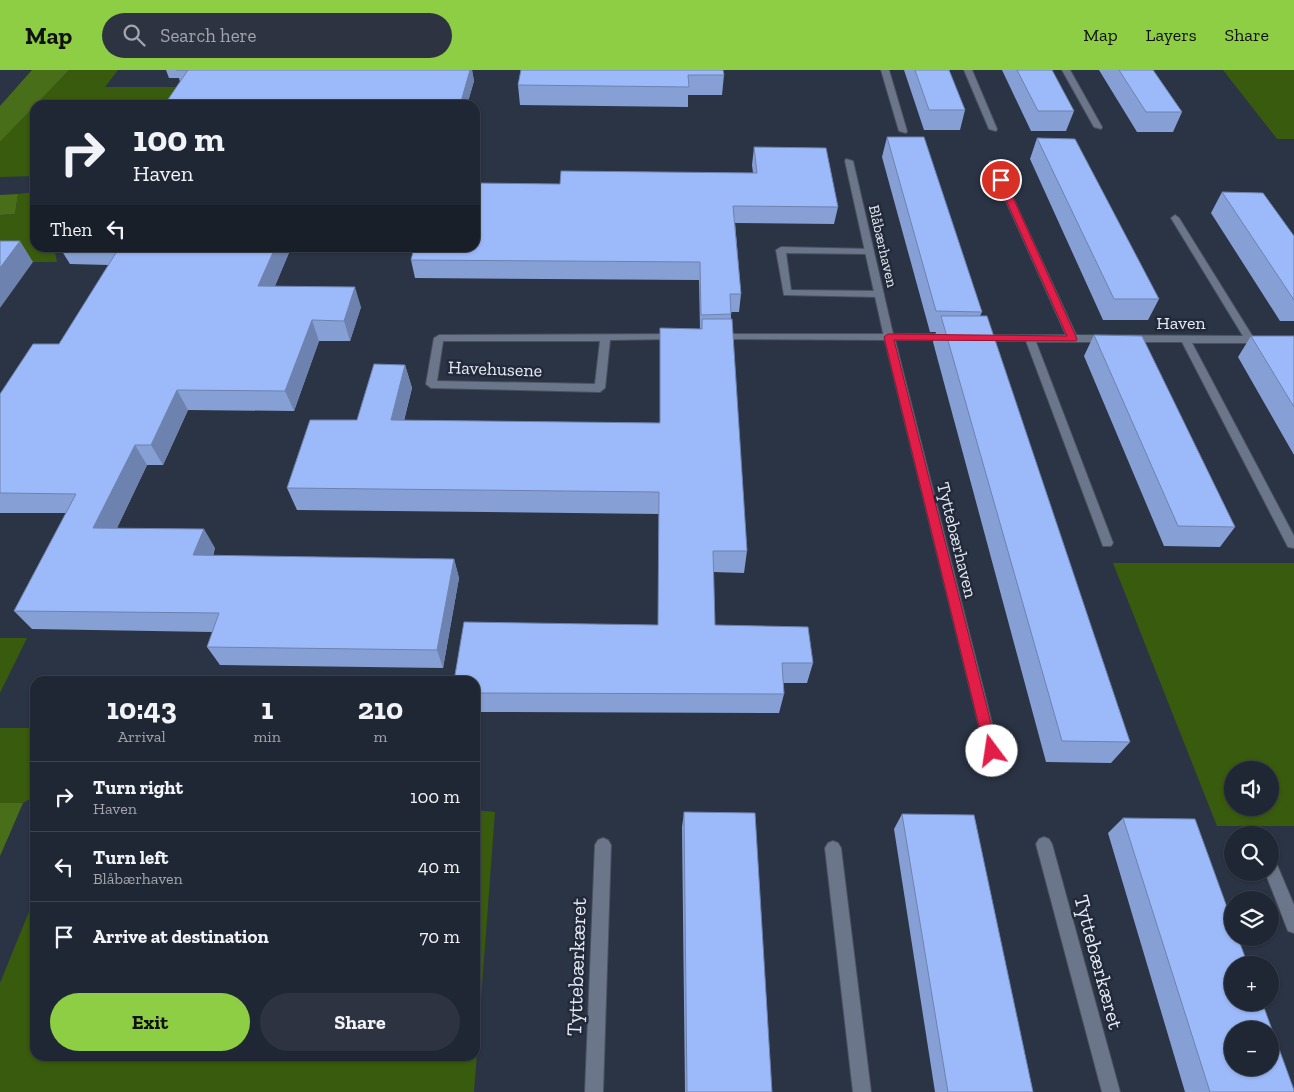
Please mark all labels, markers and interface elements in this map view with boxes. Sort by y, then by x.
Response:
search box [102,13,452,58]
text: Map [25,21,72,50]
icon: search [120,21,148,49]
text: Search here [160,24,257,47]
text: Map [1083,24,1118,46]
text: Layers [1146,24,1197,46]
text: Share [1225,24,1269,46]
text: 100 m [133,118,225,160]
icon: right [50,120,115,185]
pin [980,159,1022,201]
text: Haven [133,160,193,187]
icon: arrive [987,166,1015,194]
street label: Blåbærhaven [865,203,901,289]
icon: left [102,215,130,243]
text: Then [50,218,92,241]
street label: Haven [1156,312,1206,334]
street label: Havehusene [447,356,543,382]
street label: Tyttebærhaven [932,480,982,601]
text: 10:43 [107,691,177,727]
text: 1 [261,691,273,727]
text: 210 [358,691,403,727]
position arrow [965,724,1017,776]
text: Arrival [118,727,166,746]
text: min [253,727,281,746]
text: m [374,727,387,746]
map controls [1224,761,1279,1076]
button: sound [1224,761,1279,816]
text: Turn right [93,776,183,799]
icon: right [50,783,78,811]
text: 100 m [410,785,460,808]
text: Haven [93,799,137,818]
button: search [1224,826,1279,881]
text: Turn left [93,846,168,869]
icon: left [50,853,78,881]
text: 40 m [418,855,460,878]
text: Blåbærhaven [93,869,183,888]
button: layers [1224,891,1279,946]
street label: Tyttebærkæret [1069,892,1129,1032]
street label: Tyttebærkæret [561,897,591,1036]
icon: arrive [50,923,78,951]
text: Arrive at destination [93,925,269,948]
text: 70 m [419,925,460,948]
button: + [1224,956,1279,1011]
button: Exit [50,993,250,1051]
button: Share [260,993,460,1051]
button: − [1224,1021,1279,1076]

